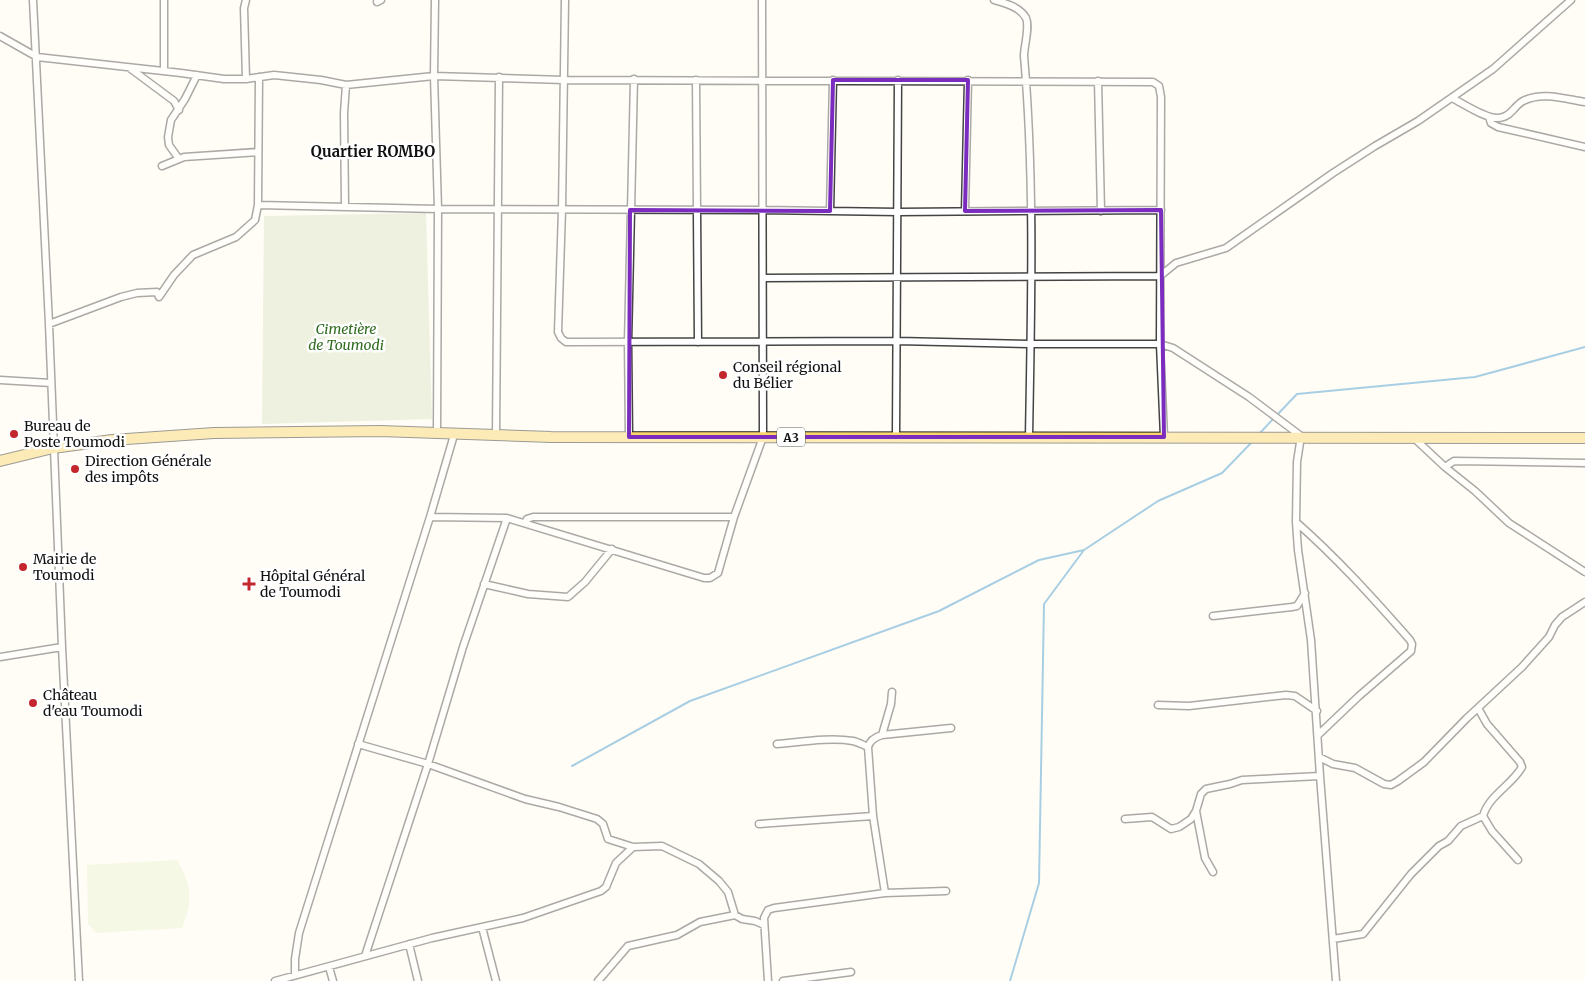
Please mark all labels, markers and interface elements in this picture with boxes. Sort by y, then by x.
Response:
district label: Quartier ROMBO [311,142,435,161]
park label: Cimetière de Toumodi [308,320,384,354]
place label: Conseil régional du Bélier [733,358,842,392]
marker: Conseil régional du Bélier [717,369,729,381]
place label: Bureau de Poste Toumodi [24,417,126,451]
marker: Bureau de Poste Toumodi [8,428,20,440]
road number: A3 [777,428,805,447]
place label: Direction Générale des impôts [85,452,211,486]
marker: Direction Générale des impôts [69,463,81,475]
place label: Mairie de Toumodi [33,550,96,584]
marker: Mairie de Toumodi [17,561,29,573]
place label: Hôpital Général de Toumodi [260,567,366,601]
marker: Hôpital Général de Toumodi [242,577,256,591]
place label: Château d'eau Toumodi [43,686,143,720]
marker: Château d'eau Toumodi [27,697,39,709]

